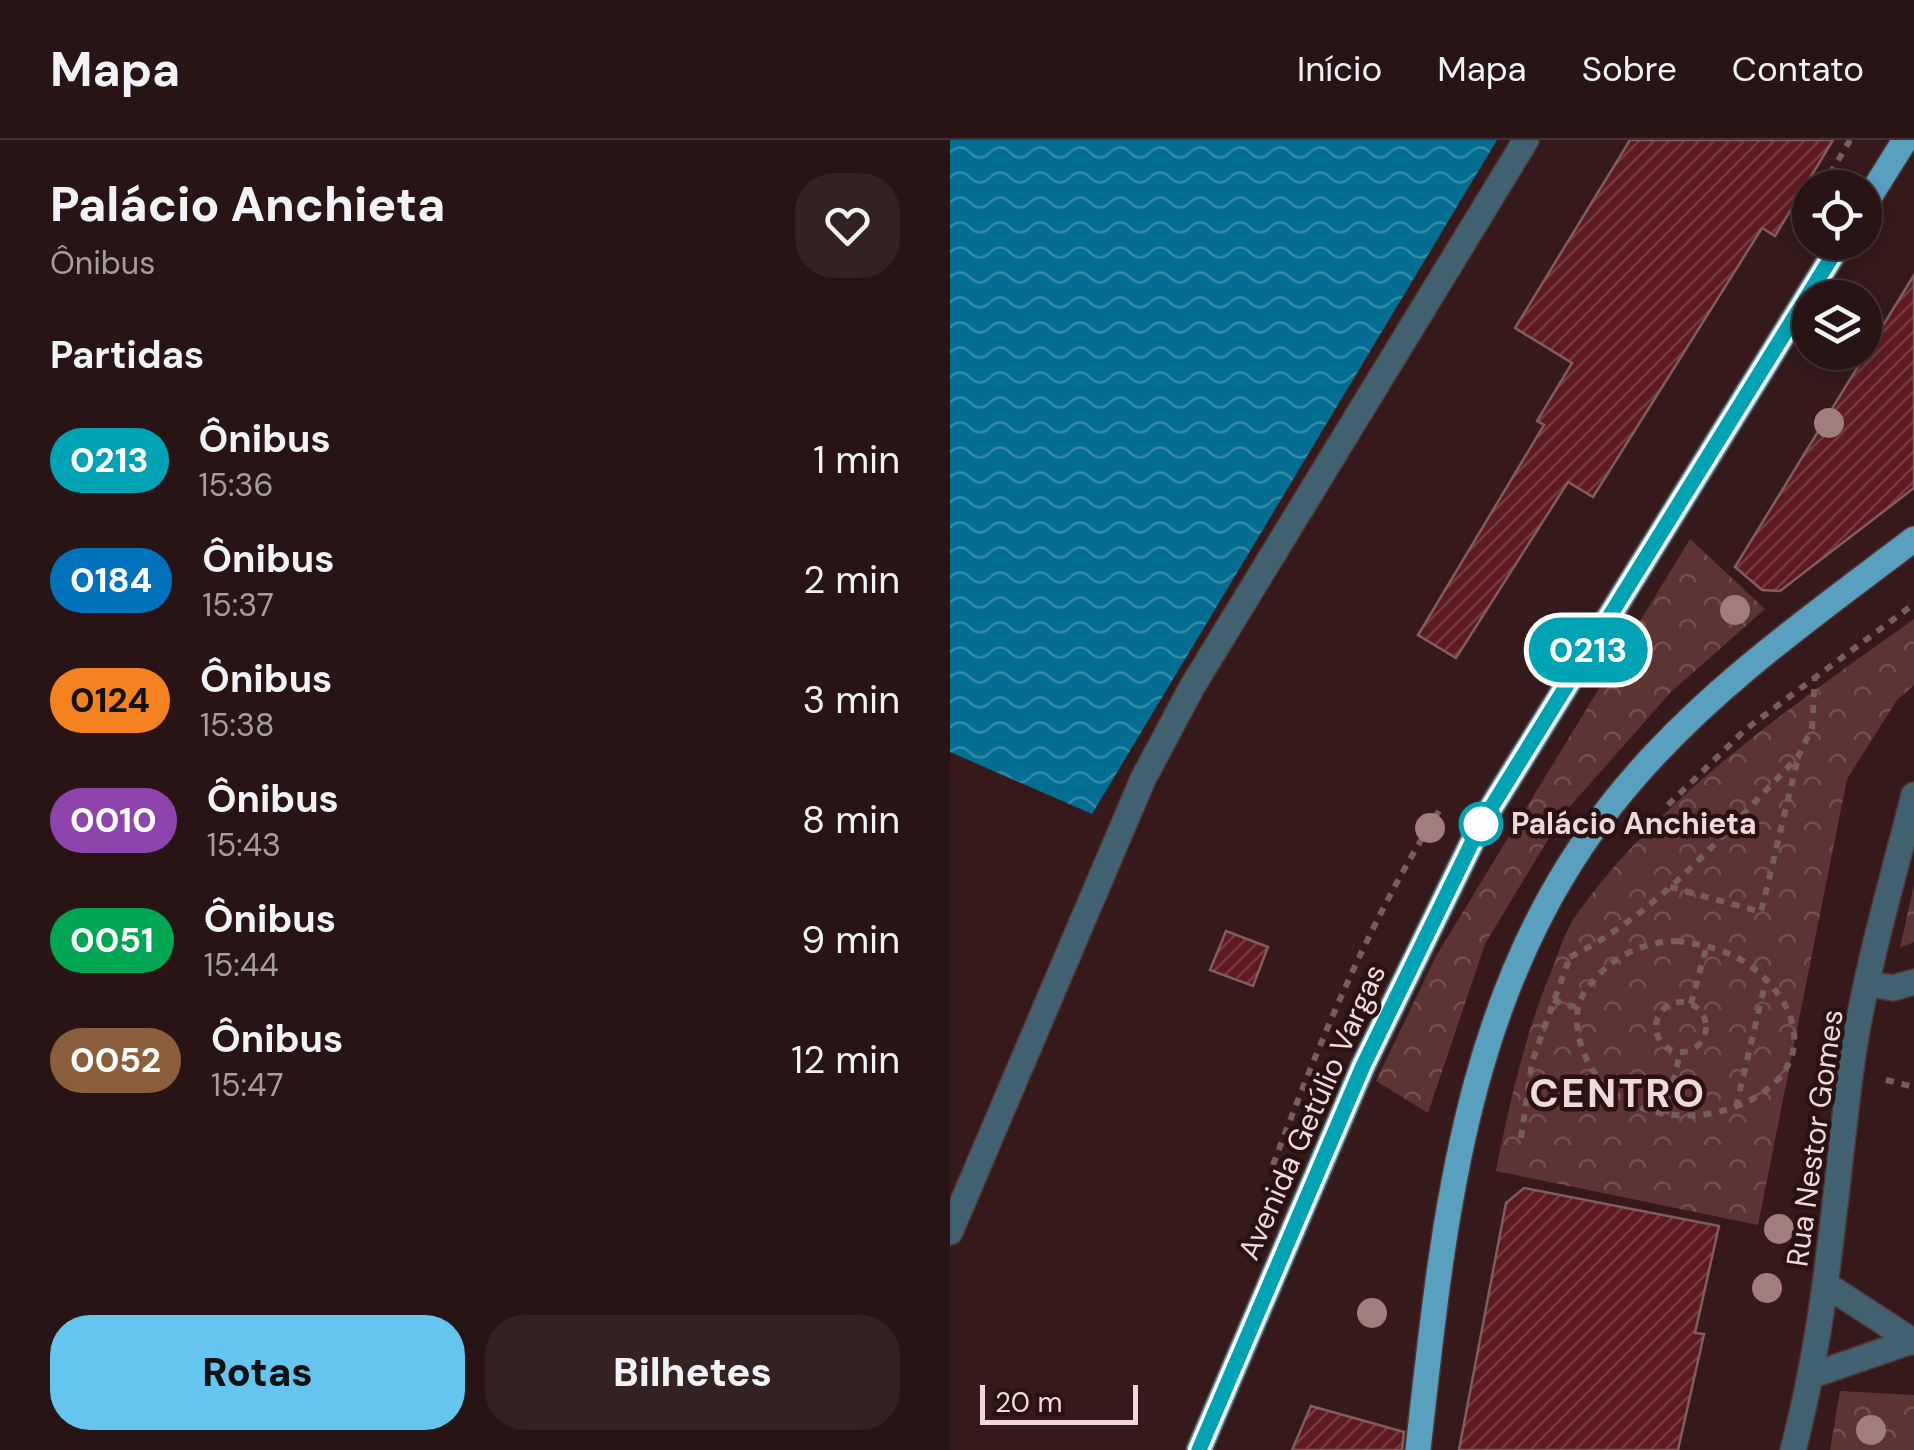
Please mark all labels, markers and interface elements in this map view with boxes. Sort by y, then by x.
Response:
text: Mapa [50,38,180,101]
text: Início [1297,46,1382,92]
text: Mapa [1437,46,1527,92]
text: Sobre [1582,46,1677,92]
text: Contato [1732,46,1864,92]
map controls [1792,170,1882,370]
button: locate [1792,170,1882,260]
text: Palácio Anchieta [50,173,445,236]
button: heart [795,173,900,278]
text: Ônibus [50,242,155,284]
button: layers [1792,280,1882,370]
text: Partidas [50,330,204,380]
text: Ônibus [199,414,331,464]
text: 1 min [813,435,900,485]
text: 0213 [70,437,149,483]
text: 15:36 [199,464,274,506]
text: Ônibus [202,534,334,584]
text: 2 min [803,555,900,605]
text: 0184 [70,557,152,603]
text: 15:37 [202,584,274,626]
line badge: 0213 [1518,618,1658,682]
text: 0213 [1549,627,1627,673]
text: Ônibus [200,654,332,704]
text: 3 min [803,675,900,725]
text: 0124 [70,677,150,723]
text: 15:38 [200,704,274,746]
text: Ônibus [207,774,339,824]
text: 8 min [802,795,900,845]
text: 0010 [70,797,157,843]
marker: Palácio Anchieta [1460,803,1502,845]
place label: Palácio Anchieta [1511,804,1757,843]
text: 15:43 [207,824,281,866]
text: Ônibus [204,894,336,944]
text: 9 min [801,915,900,965]
text: 0051 [70,917,154,963]
text: 15:44 [204,944,279,986]
street label: Avenida Getúlio Vargas [1229,958,1394,1266]
street label: Rua Nestor Gomes [1777,1007,1852,1269]
text: Ônibus [211,1014,343,1064]
text: 12 min [791,1035,900,1085]
text: 0052 [70,1037,161,1083]
text: 15:47 [211,1064,283,1106]
district label: CENTRO [1529,1067,1707,1119]
button: Rotas [50,1315,465,1430]
button: Bilhetes [485,1315,900,1430]
scale bar [980,1380,1138,1424]
text: 20 m [995,1384,1062,1421]

